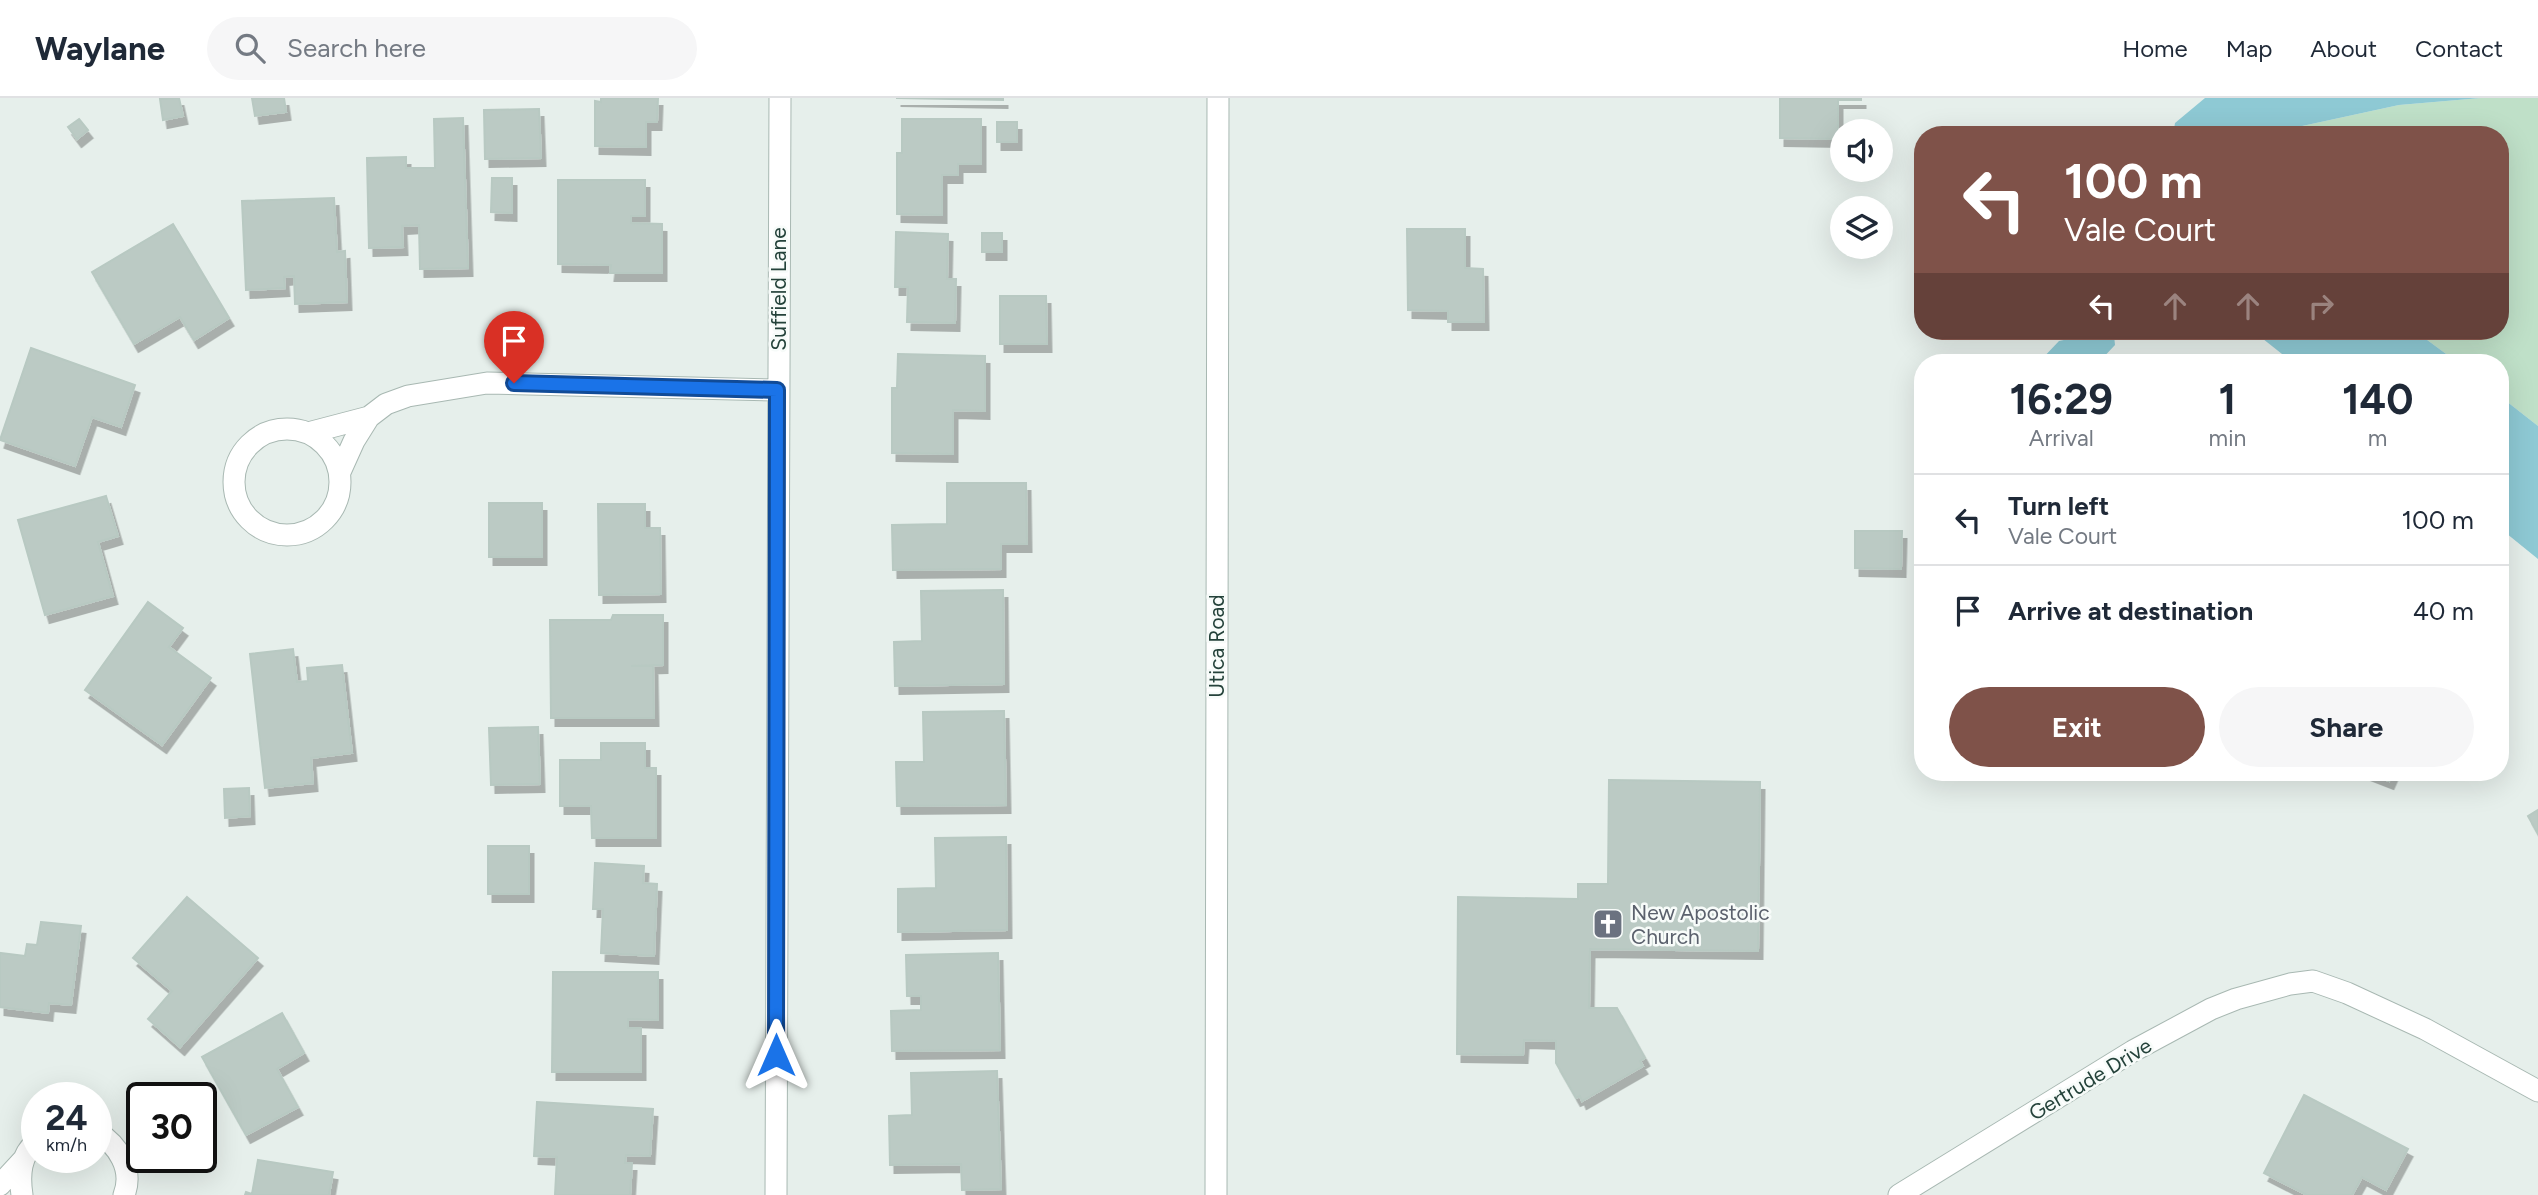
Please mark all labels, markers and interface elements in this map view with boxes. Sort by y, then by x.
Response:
search box [207,17,697,80]
text: Waylane [35,29,165,68]
icon: search [231,29,269,67]
text: Search here [287,32,426,64]
text: Home [2122,34,2188,63]
text: Map [2226,34,2272,63]
text: About [2310,34,2377,63]
text: Contact [2415,34,2503,63]
map controls [1830,119,1893,259]
button: sound [1830,119,1893,182]
text: 100 m [2064,151,2203,210]
icon: left [1949,154,2040,245]
button: layers [1830,196,1893,259]
text: Vale Court [2064,211,2216,249]
street label: Suffield Lane [766,227,791,351]
icon: left [2083,287,2121,325]
icon: ahead [2156,287,2194,325]
icon: ahead [2229,287,2267,325]
icon: right [2302,287,2340,325]
pin [484,311,544,383]
icon: arrive [495,322,533,360]
text: 16:29 [2010,374,2113,425]
text: 1 [2219,374,2236,425]
text: 140 [2342,374,2413,425]
text: Arrival [2029,424,2094,452]
text: min [2209,424,2246,452]
text: m [2368,424,2387,452]
text: Turn left [2008,490,2109,522]
icon: left [1949,501,1987,539]
text: 100 m [2401,504,2474,536]
text: Vale Court [2008,522,2117,550]
icon: arrive [1949,592,1987,630]
street label: Utica Road [1204,594,1229,698]
text: Arrive at destination [2008,595,2253,627]
text: 40 m [2413,595,2474,627]
button: Exit [1949,687,2205,767]
button: Share [2219,687,2474,767]
place label: New Apostolic Church [1631,900,1770,949]
church icon: New Apostolic Church [1591,907,1625,941]
position arrow [739,1018,813,1092]
street label: Gertrude Drive [2024,1033,2156,1125]
speed limit sign: 30 [126,1082,217,1173]
text: 24 [45,1097,88,1139]
text: km/h [46,1134,87,1156]

